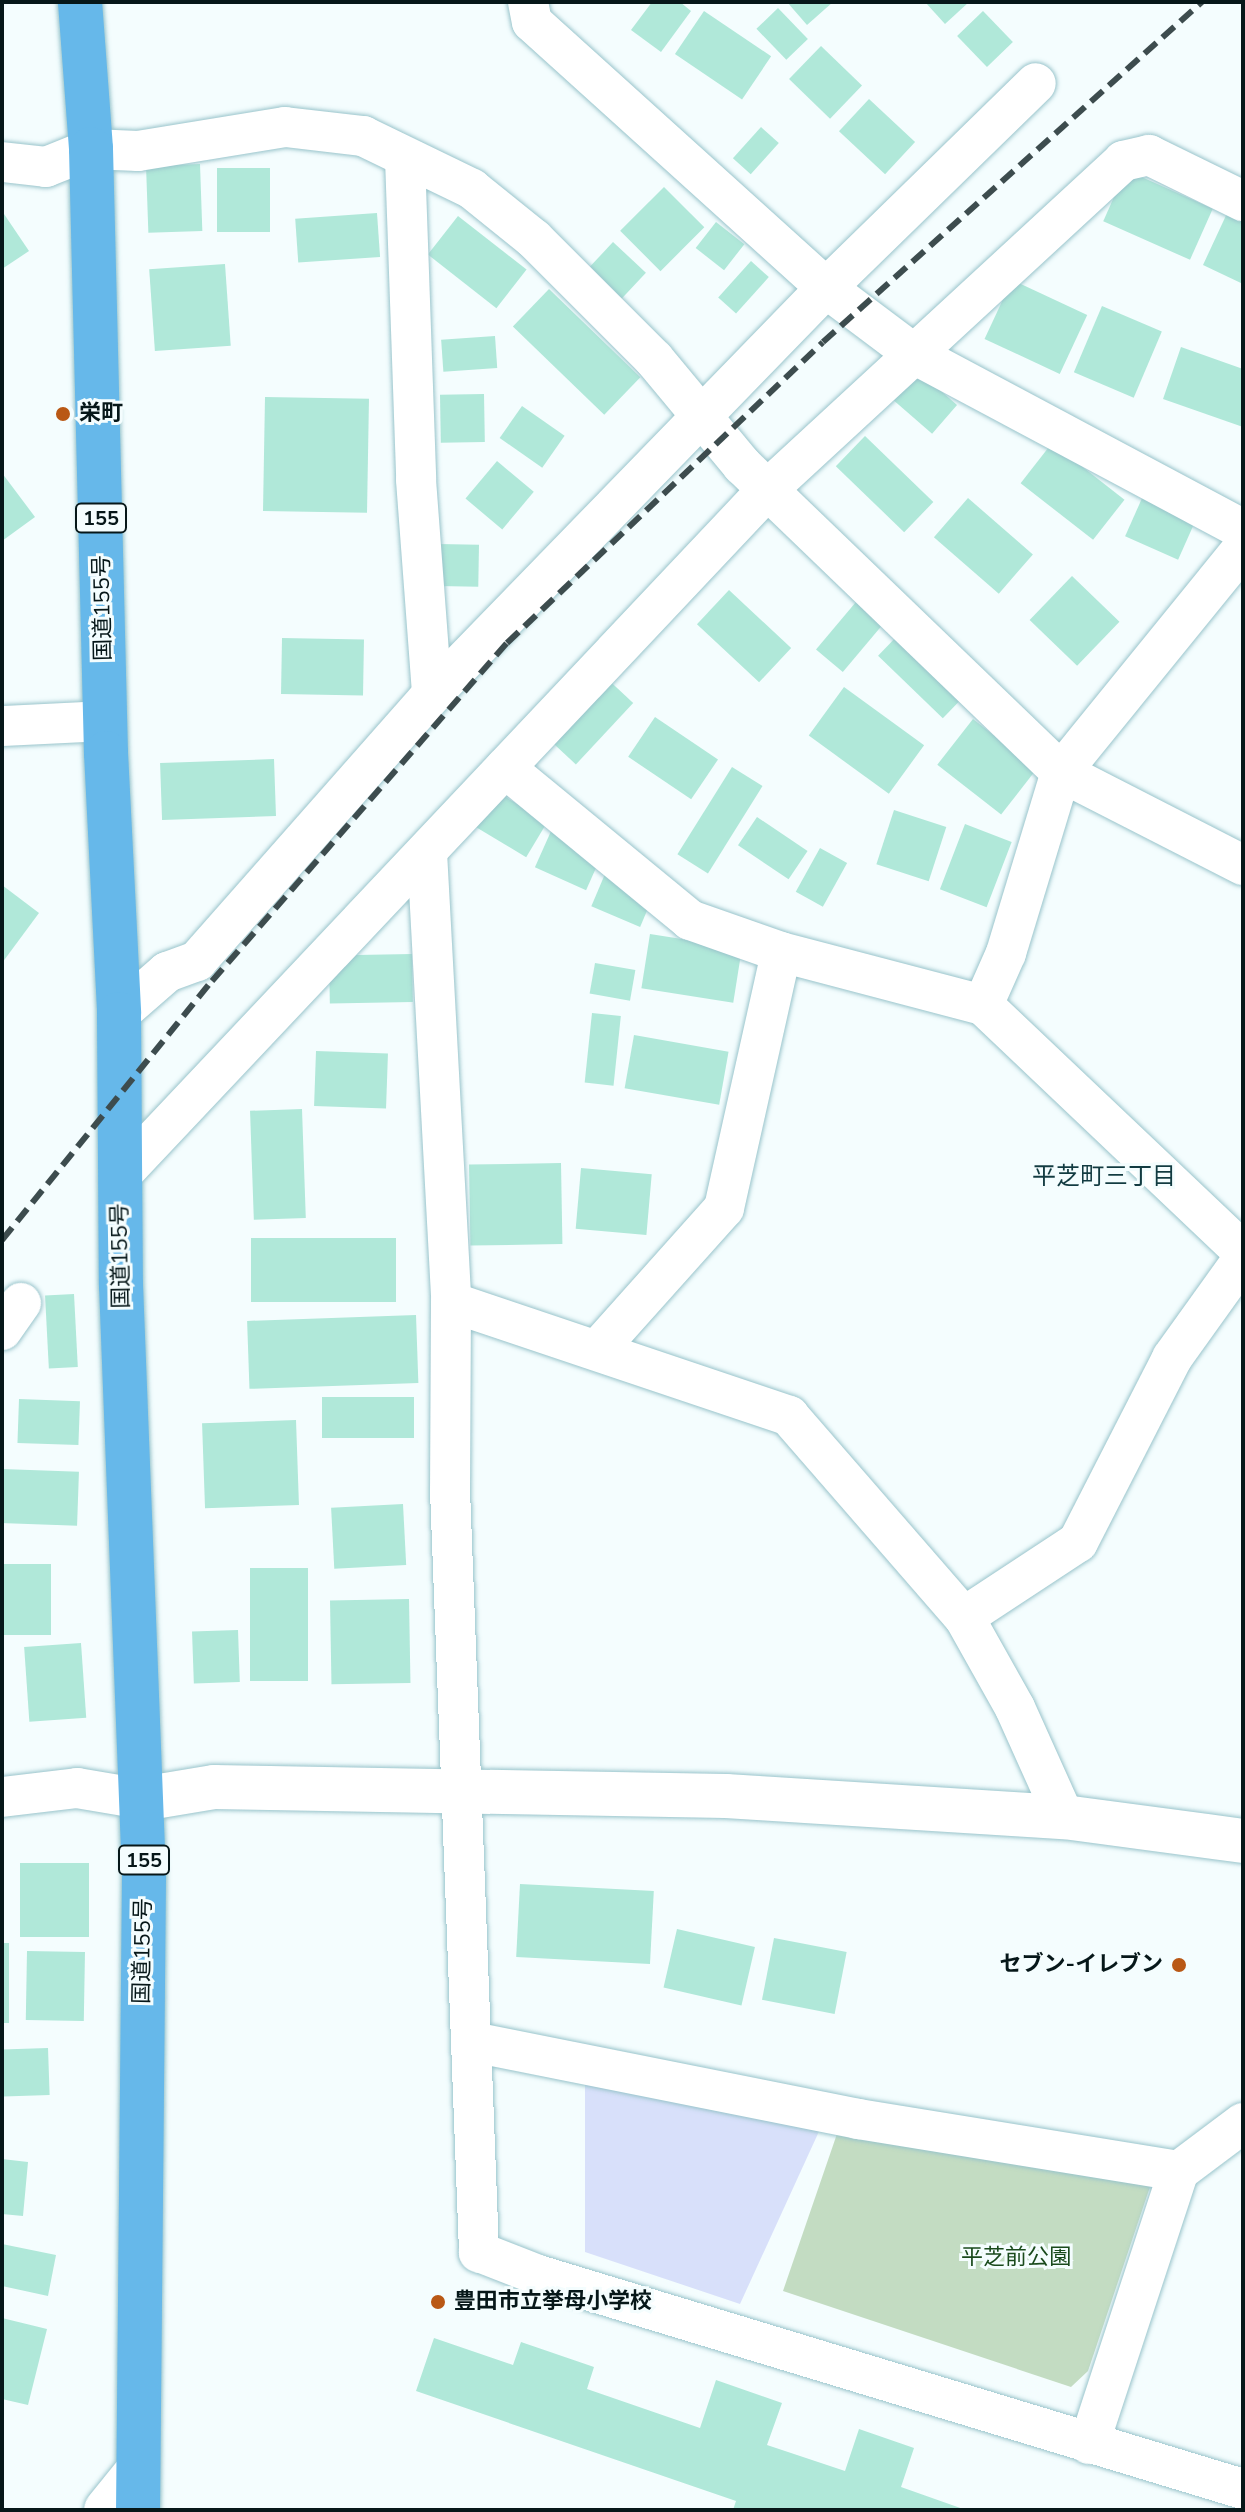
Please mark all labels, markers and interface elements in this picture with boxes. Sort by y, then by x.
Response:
place label: 栄町 [79,401,123,427]
marker: 栄町 [54,405,72,423]
road number: 155 [75,502,127,534]
street label: 国道155号 [89,555,117,661]
district label: 平芝町三丁目 [1032,1163,1176,1191]
street label: 国道155号 [107,1203,135,1309]
road number: 155 [118,1844,170,1876]
street label: 国道155号 [129,1898,157,2004]
place label: セブン-イレブン [999,1952,1163,1978]
marker: セブン-イレブン [1170,1956,1188,1974]
park label: 平芝前公園 [961,2245,1071,2271]
place label: 豊田市立挙母小学校 [454,2289,652,2315]
marker: 豊田市立挙母小学校 [429,2293,447,2311]

